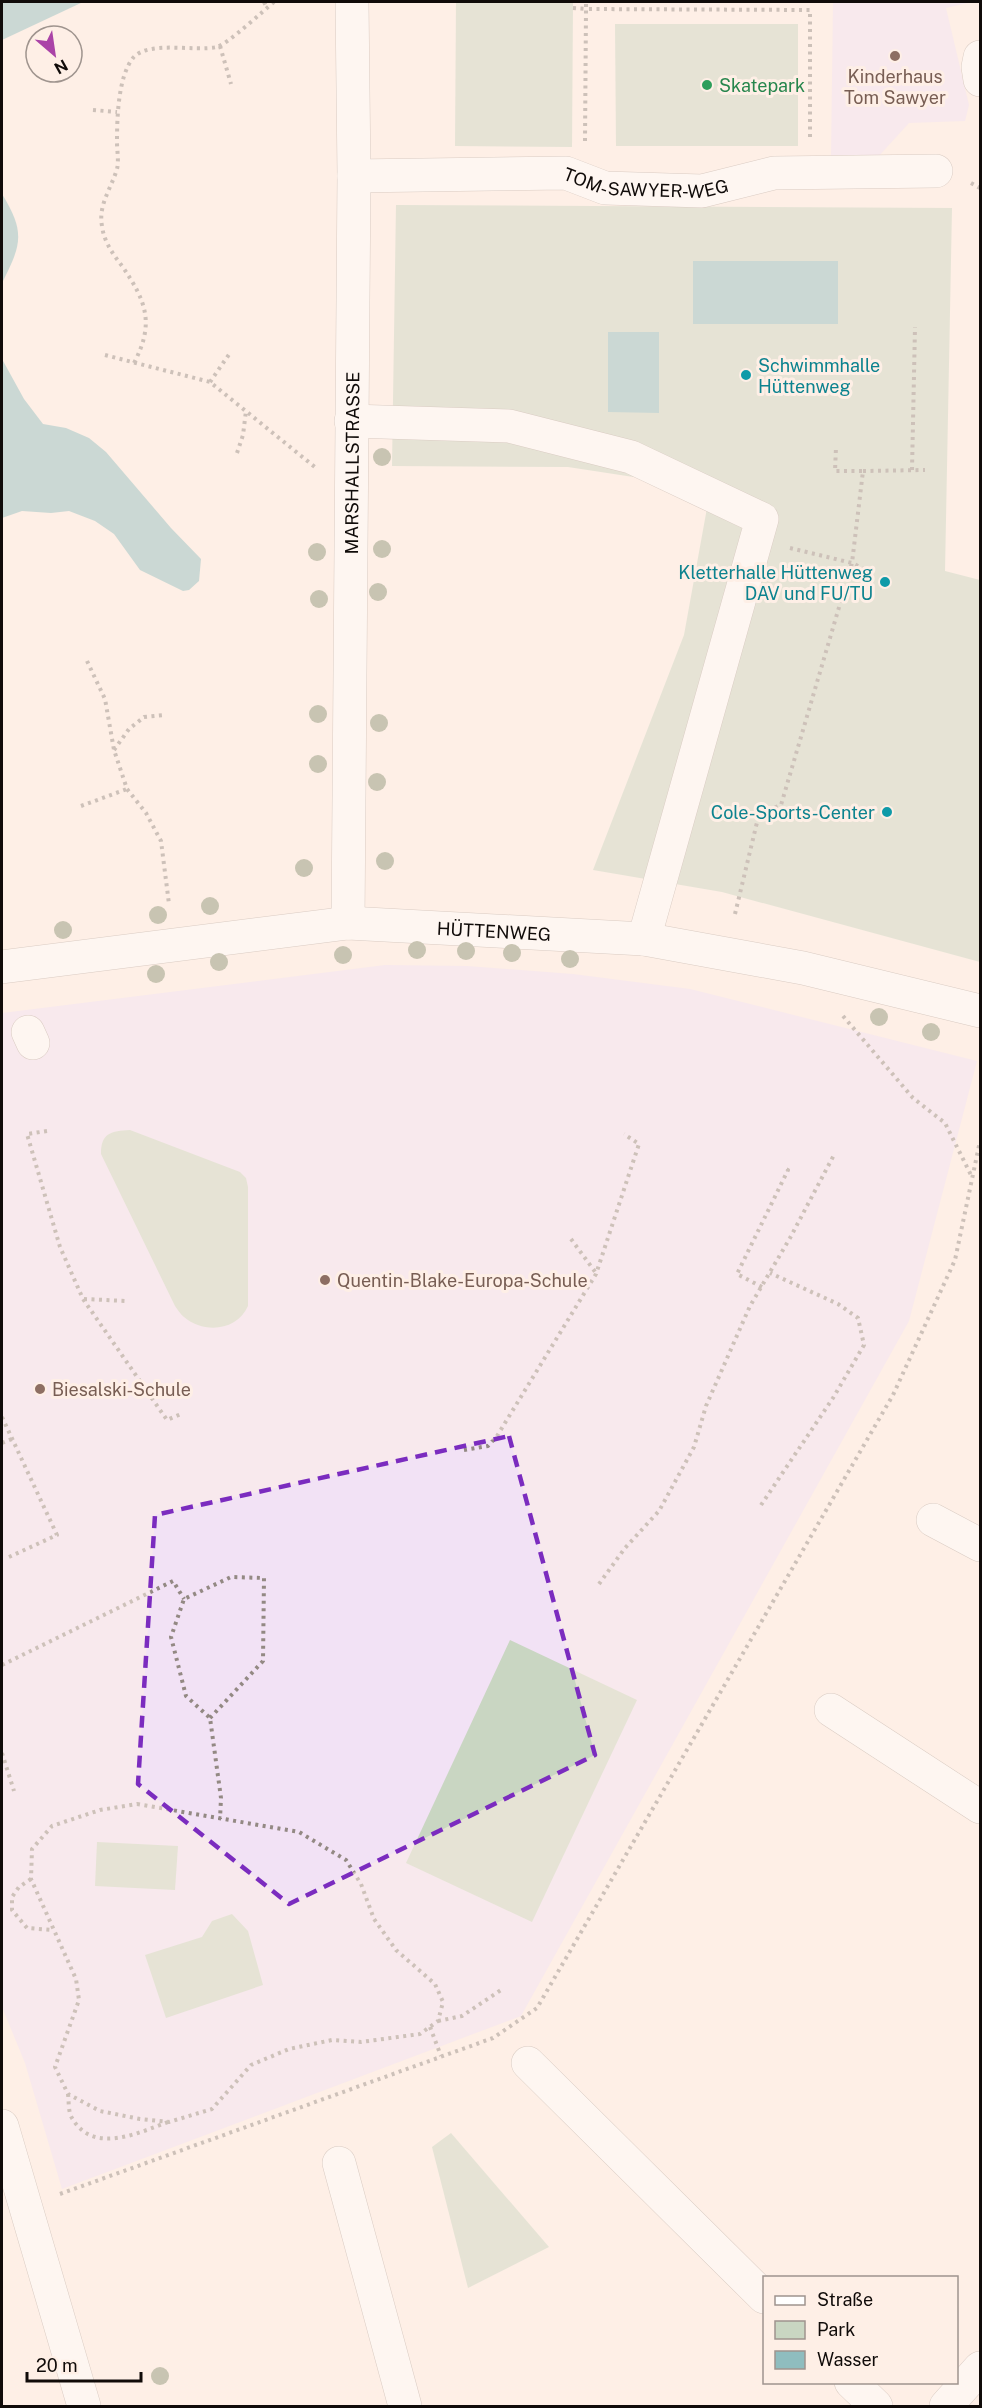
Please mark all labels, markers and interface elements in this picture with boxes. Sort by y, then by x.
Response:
north arrow [24,24,84,84]
marker: Kinderhaus Tom Sawyer [888,49,902,63]
text: N [51,55,71,78]
place label: Kinderhaus Tom Sawyer [844,66,946,108]
place label: Skatepark [719,75,805,96]
marker: Skatepark [700,78,714,92]
street label: TOM-SAWYER-WEG [561,163,731,202]
place label: Schwimmhalle Hüttenweg [758,355,880,397]
marker: Schwimmhalle Hüttenweg [739,368,753,382]
street label: MARSHALLSTRASSE [340,372,363,555]
place label: Kletterhalle Hüttenweg DAV und FU/TU [678,562,873,604]
marker: Kletterhalle Hüttenweg DAV und FU/TU [878,575,892,589]
place label: Cole-Sports-Center [711,802,875,823]
marker: Cole-Sports-Center [880,805,894,819]
street label: HÜTTENWEG [436,917,552,944]
place label: Quentin-Blake-Europa-Schule [337,1270,588,1291]
marker: Quentin-Blake-Europa-Schule [318,1273,332,1287]
place label: Biesalski-Schule [52,1379,191,1400]
marker: Biesalski-Schule [33,1382,47,1396]
legend [763,2276,958,2384]
text: Straße [817,2289,873,2310]
text: Park [817,2319,855,2340]
scale bar [27,2345,141,2383]
text: Wasser [817,2349,879,2370]
text: 20 m [36,2355,78,2376]

